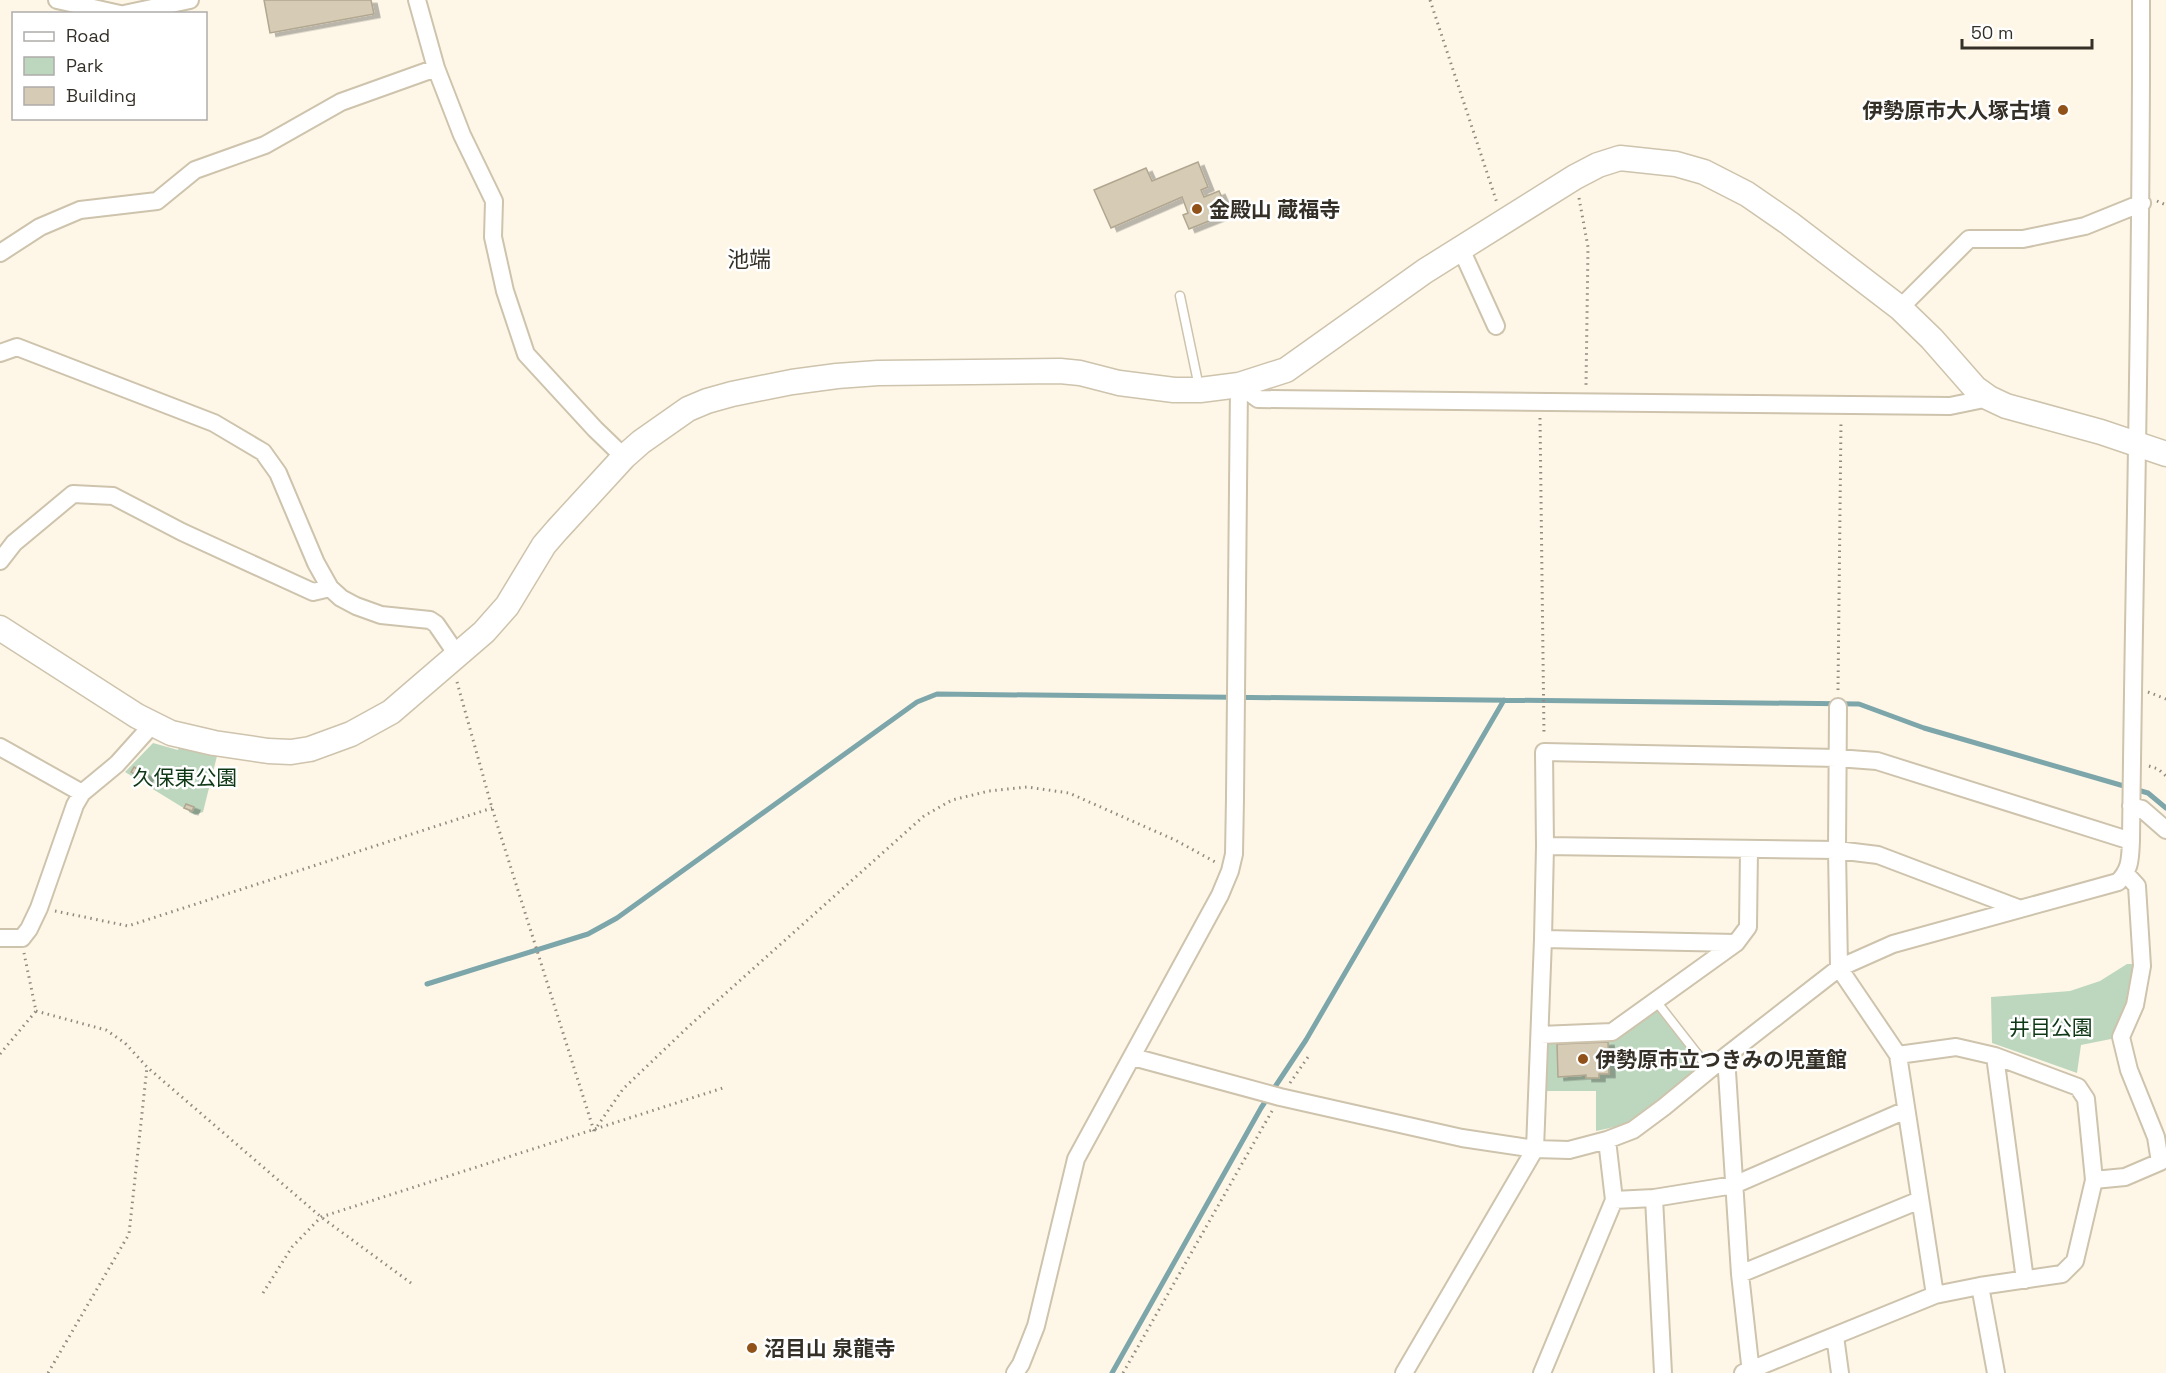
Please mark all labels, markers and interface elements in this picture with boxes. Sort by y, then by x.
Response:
legend [12,12,207,120]
scale bar [1962,12,2092,50]
text: 50 m [1971,21,2013,44]
text: Road [66,24,110,47]
text: Park [66,54,104,77]
text: Building [66,84,136,107]
place label: 伊勢原市大人塚古墳 [1862,97,2051,124]
marker: 伊勢原市大人塚古墳 [2056,103,2070,117]
place label: 金殿山 蔵福寺 [1209,196,1340,223]
marker: 金殿山 蔵福寺 [1190,202,1204,216]
district label: 池端 [727,245,771,273]
park label: 久保東公園 [133,764,238,791]
park label: 井目公園 [2009,1014,2093,1041]
place label: 伊勢原市立つきみの児童館 [1595,1046,1847,1073]
marker: 伊勢原市立つきみの児童館 [1576,1052,1590,1066]
place label: 沼目山 泉龍寺 [764,1335,895,1362]
marker: 沼目山 泉龍寺 [745,1341,759,1355]

